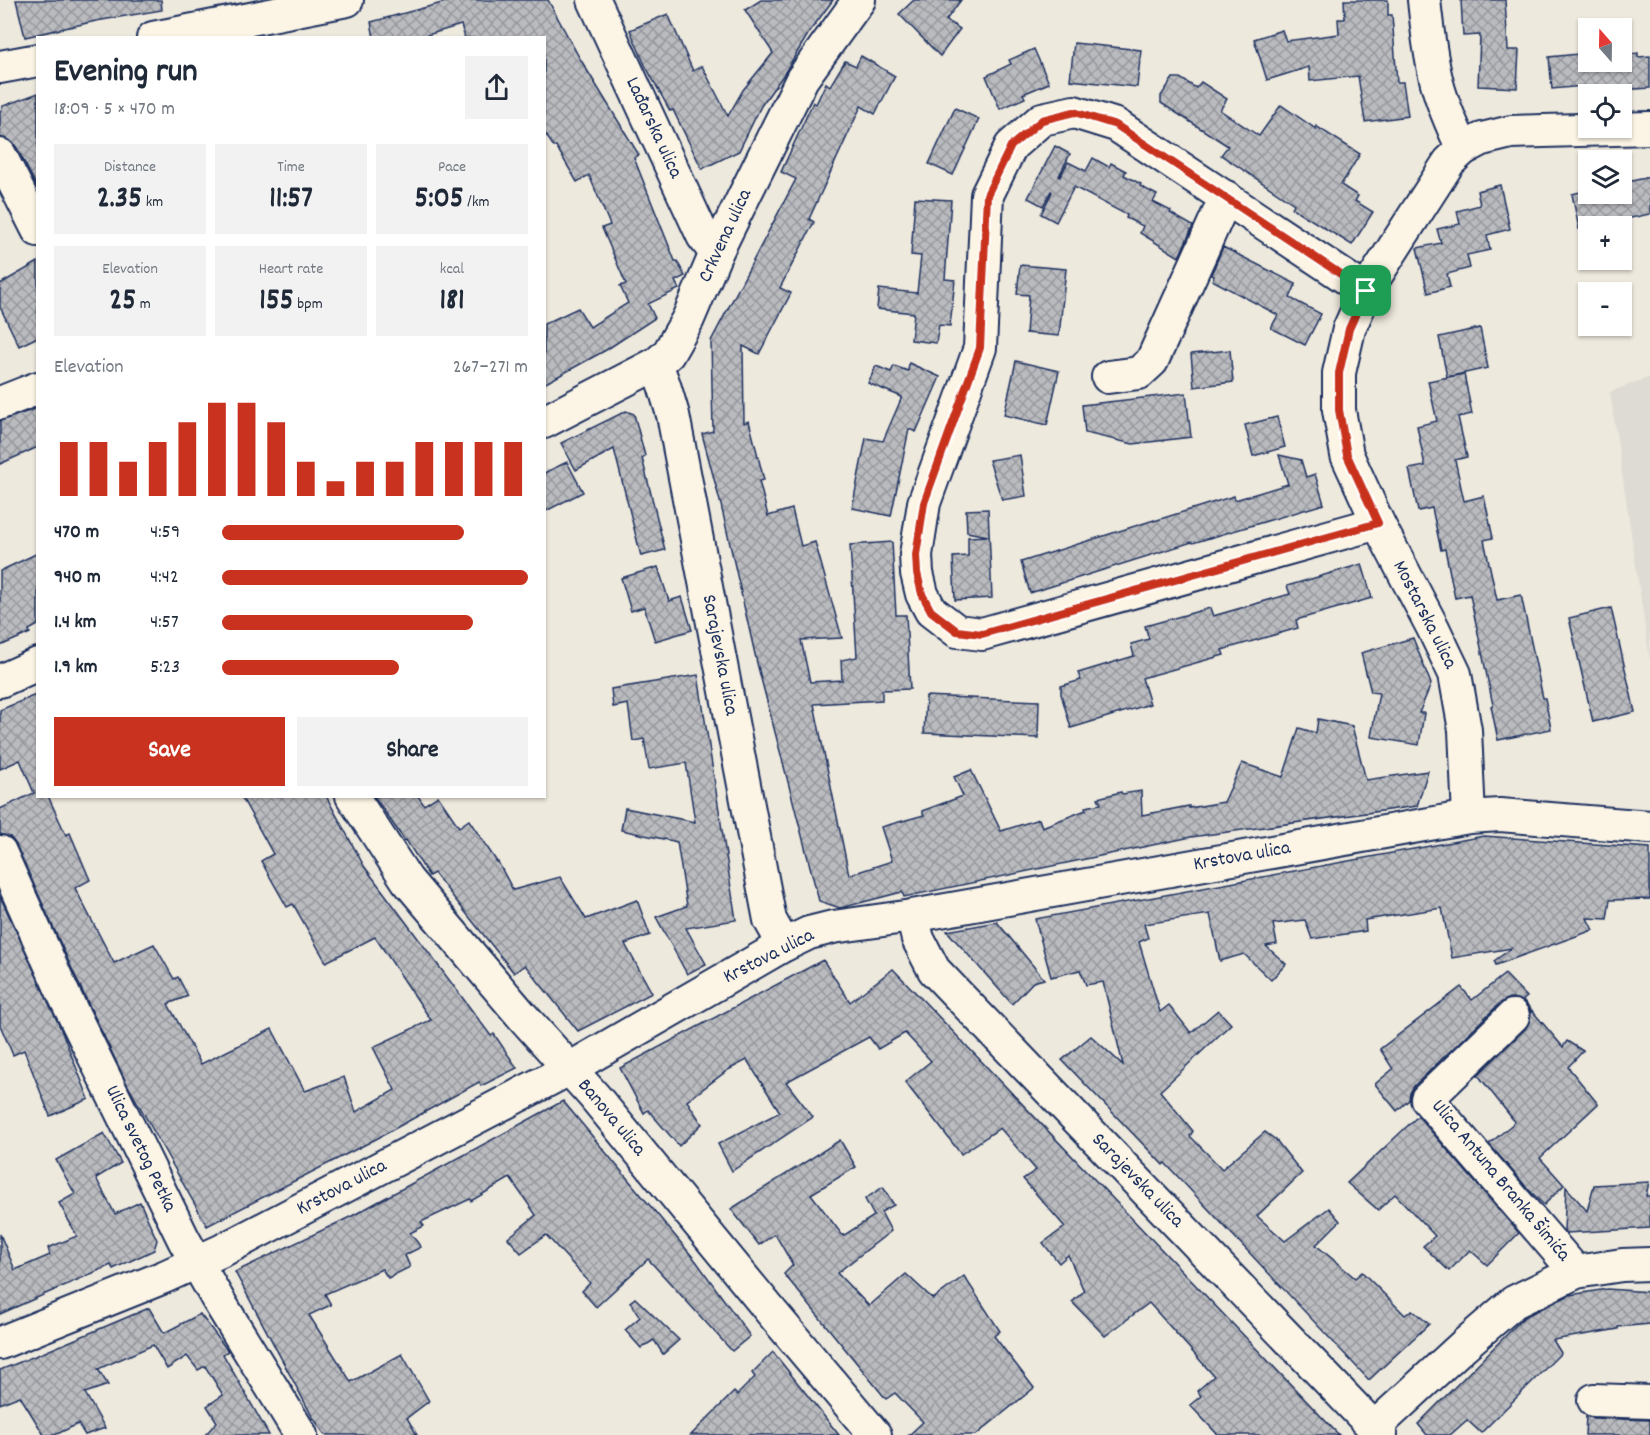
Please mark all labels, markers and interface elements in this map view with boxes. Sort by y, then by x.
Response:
north arrow [1578,18,1632,72]
map controls [1578,18,1632,336]
text: Evening run [54,50,198,97]
button: share [465,56,528,119]
street label: Lađarska ulica [617,73,689,184]
button: locate [1578,84,1632,138]
text: 18:09 · 5 × 470 m [54,96,175,124]
button: layers [1578,150,1632,204]
text: Distance [104,156,156,179]
text: Time [277,156,305,179]
text: Pace [438,156,466,179]
text: 2.35 [97,179,142,222]
text: 11:57 [269,179,313,222]
text: 5:05 [415,179,464,222]
street label: Crkvena ulica [692,184,760,287]
text: km [142,191,163,214]
text: /km [464,191,489,214]
button: + [1578,216,1632,270]
text: Elevation [102,258,158,281]
text: Heart rate [259,258,323,281]
text: kcal [440,258,464,281]
pin [1340,265,1391,316]
icon: arrive [1349,274,1382,307]
text: 25 [109,281,136,324]
text: 155 [259,281,294,324]
text: 181 [439,281,465,324]
button: − [1578,282,1632,336]
text: m [136,293,151,316]
text: bpm [294,293,323,316]
text: Elevation [54,354,124,382]
text: 267–271 m [453,354,528,382]
text: 470 m [54,519,99,547]
text: 4:59 [150,519,180,547]
street label: Mostarska ulica [1385,556,1464,675]
text: 940 m [54,564,101,592]
text: 4:42 [150,564,179,592]
street label: Sarajevska ulica [694,592,745,718]
text: 1.4 km [54,609,97,637]
text: 4:57 [150,609,179,637]
text: 1.9 km [54,654,97,682]
text: 5:23 [150,654,180,682]
button: Save [54,717,285,786]
button: Share [297,717,528,786]
street label: Krstova ulica [1191,835,1293,879]
street label: Krstova ulica [719,922,820,992]
street label: Banova ulica [570,1073,652,1163]
street label: Ulica svetog Petka [97,1081,183,1218]
street label: Ulica Antuna Branka Šimića [1424,1094,1577,1269]
street label: Sarajevska ulica [1084,1127,1190,1235]
street label: Krstova ulica [292,1152,392,1223]

